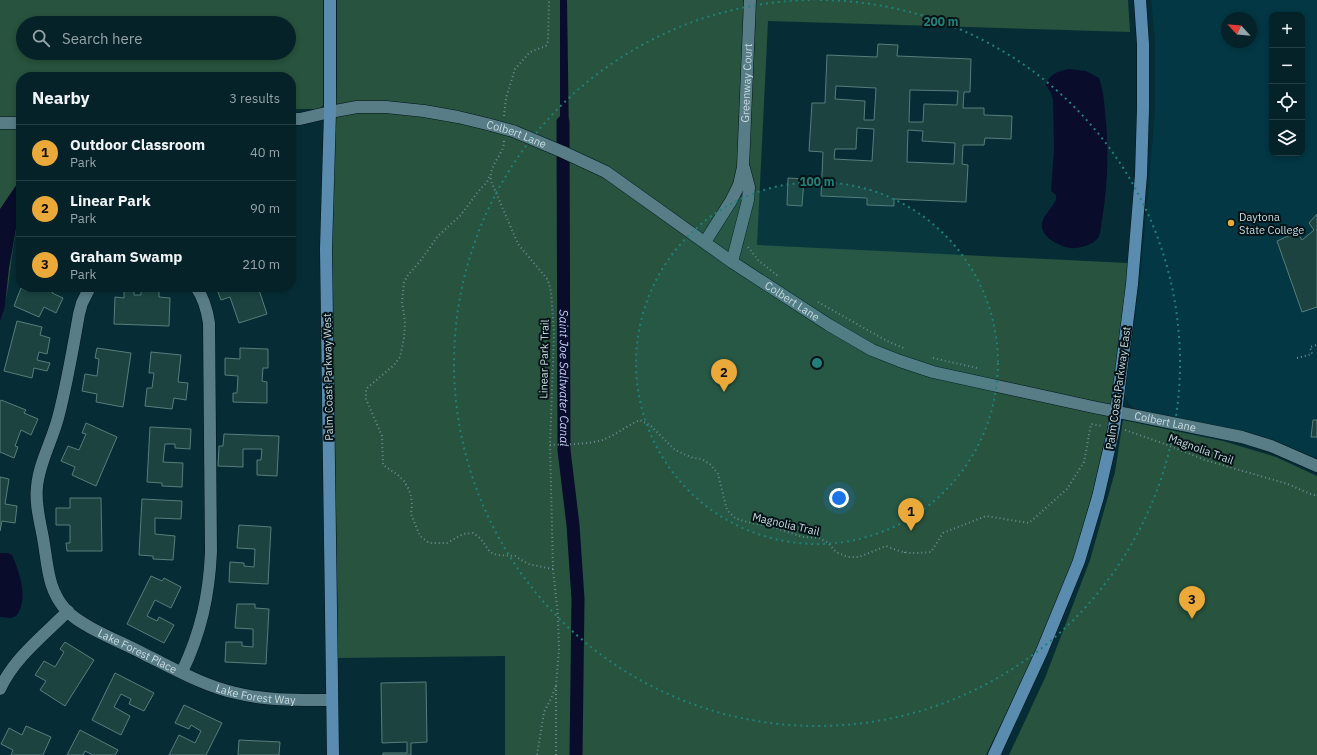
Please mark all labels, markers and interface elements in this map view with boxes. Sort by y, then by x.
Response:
north arrow [1221,12,1257,48]
map controls [1269,12,1305,156]
button: + [1269,12,1305,48]
text: 200 m [923,14,959,29]
search box [16,16,296,60]
icon: search [30,27,52,49]
text: Search here [62,29,142,48]
street label: Greenway Court [738,43,755,123]
button: − [1269,48,1305,84]
button: locate [1269,84,1305,120]
text: Nearby [32,87,90,109]
text: 3 results [229,90,280,107]
street label: Colbert Lane [485,117,549,151]
button: layers [1269,120,1305,156]
text: Outdoor Classroom [70,135,205,154]
text: 1 [41,144,49,161]
text: 40 m [250,144,280,161]
text: Park [70,154,96,171]
text: 100 m [799,174,835,189]
text: Linear Park [70,191,151,210]
text: 2 [41,200,49,217]
text: 90 m [250,200,280,217]
text: Park [70,210,96,227]
place label: Daytona State College [1239,210,1304,237]
marker: Daytona State College [1226,218,1236,228]
text: Graham Swamp [70,247,182,266]
text: 3 [41,256,49,273]
text: 210 m [242,256,280,273]
text: Park [70,266,96,283]
street label: Colbert Lane [762,278,822,324]
water label: Saint Joe Saltwater Canal [557,309,572,447]
street label: Palm Coast Parkway West [320,313,336,441]
street label: Linear Park Trail [536,319,552,399]
street label: Palm Coast Parkway East [1102,325,1134,450]
centre of rings [810,356,824,370]
pin: 2 [711,359,737,392]
street label: Colbert Lane [1133,408,1197,435]
street label: Magnolia Trail [1166,431,1236,467]
your location [829,488,849,508]
pin: 1 [898,498,924,531]
street label: Magnolia Trail [751,509,821,539]
pin: 3 [1179,586,1205,619]
street label: Lake Forest Place [96,626,179,676]
street label: Lake Forest Way [214,681,296,707]

